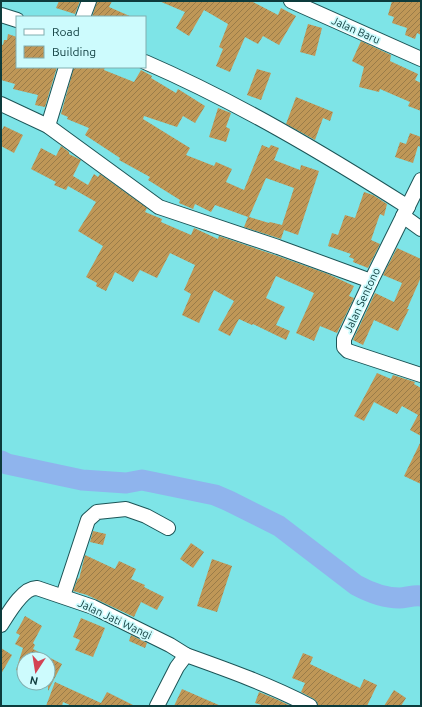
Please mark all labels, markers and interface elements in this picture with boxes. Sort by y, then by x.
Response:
street label: Jalan Baru [330,14,382,46]
legend [16,16,146,68]
text: Road [52,25,80,38]
text: Building [52,45,96,58]
street label: Jalan Sentono [342,266,382,334]
street label: Jalan Jati Wangi [76,597,154,641]
north arrow [16,651,56,691]
text: N [29,674,39,688]

